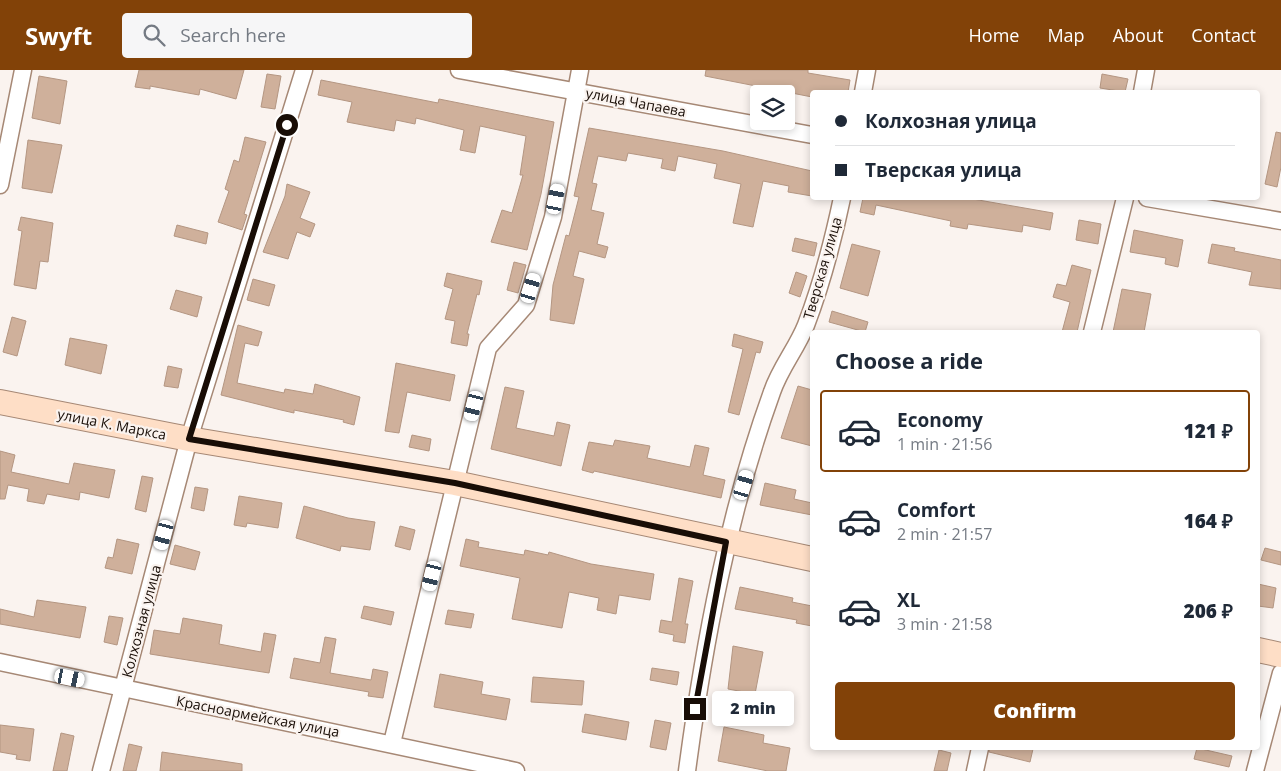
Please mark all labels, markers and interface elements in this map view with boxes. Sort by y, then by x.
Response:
search box [122,13,472,58]
text: Swyft [25,19,92,52]
icon: search [140,21,168,49]
text: Search here [180,22,286,48]
text: Home [969,23,1019,47]
text: Map [1047,23,1085,47]
text: About [1113,23,1163,47]
text: Contact [1191,23,1256,47]
street label: улица Чапаева [584,83,688,121]
map controls [750,85,795,130]
button: layers [750,85,795,130]
text: Колхозная улица [865,108,1037,134]
route start [276,114,298,136]
text: Тверская улица [865,157,1022,183]
car [545,183,566,215]
street label: Тверская улица [798,215,846,321]
car [519,271,542,305]
text: Choose a ride [835,345,983,375]
car [463,390,484,422]
street label: улица К. Маркса [56,404,168,444]
text: Economy [897,407,983,433]
icon: car [837,409,882,454]
text: 121 ₽ [1184,418,1233,444]
text: 1 min · 21:56 [897,433,992,455]
car [732,468,755,502]
text: Comfort [897,497,976,523]
icon: car [837,499,882,544]
text: 164 ₽ [1184,508,1233,534]
car [152,519,175,551]
text: 2 min · 21:57 [897,523,992,545]
car [421,560,442,592]
street label: Колхозная улица [117,563,165,679]
text: XL [897,587,920,613]
icon: car [837,589,882,634]
text: 206 ₽ [1184,598,1233,624]
text: 3 min · 21:58 [897,613,992,635]
car [53,668,86,688]
button: Confirm [835,682,1235,740]
street label: Красноармейская улица [175,691,341,741]
callout: 2 min [712,692,795,726]
text: 2 min [730,697,776,719]
route end [684,698,706,720]

